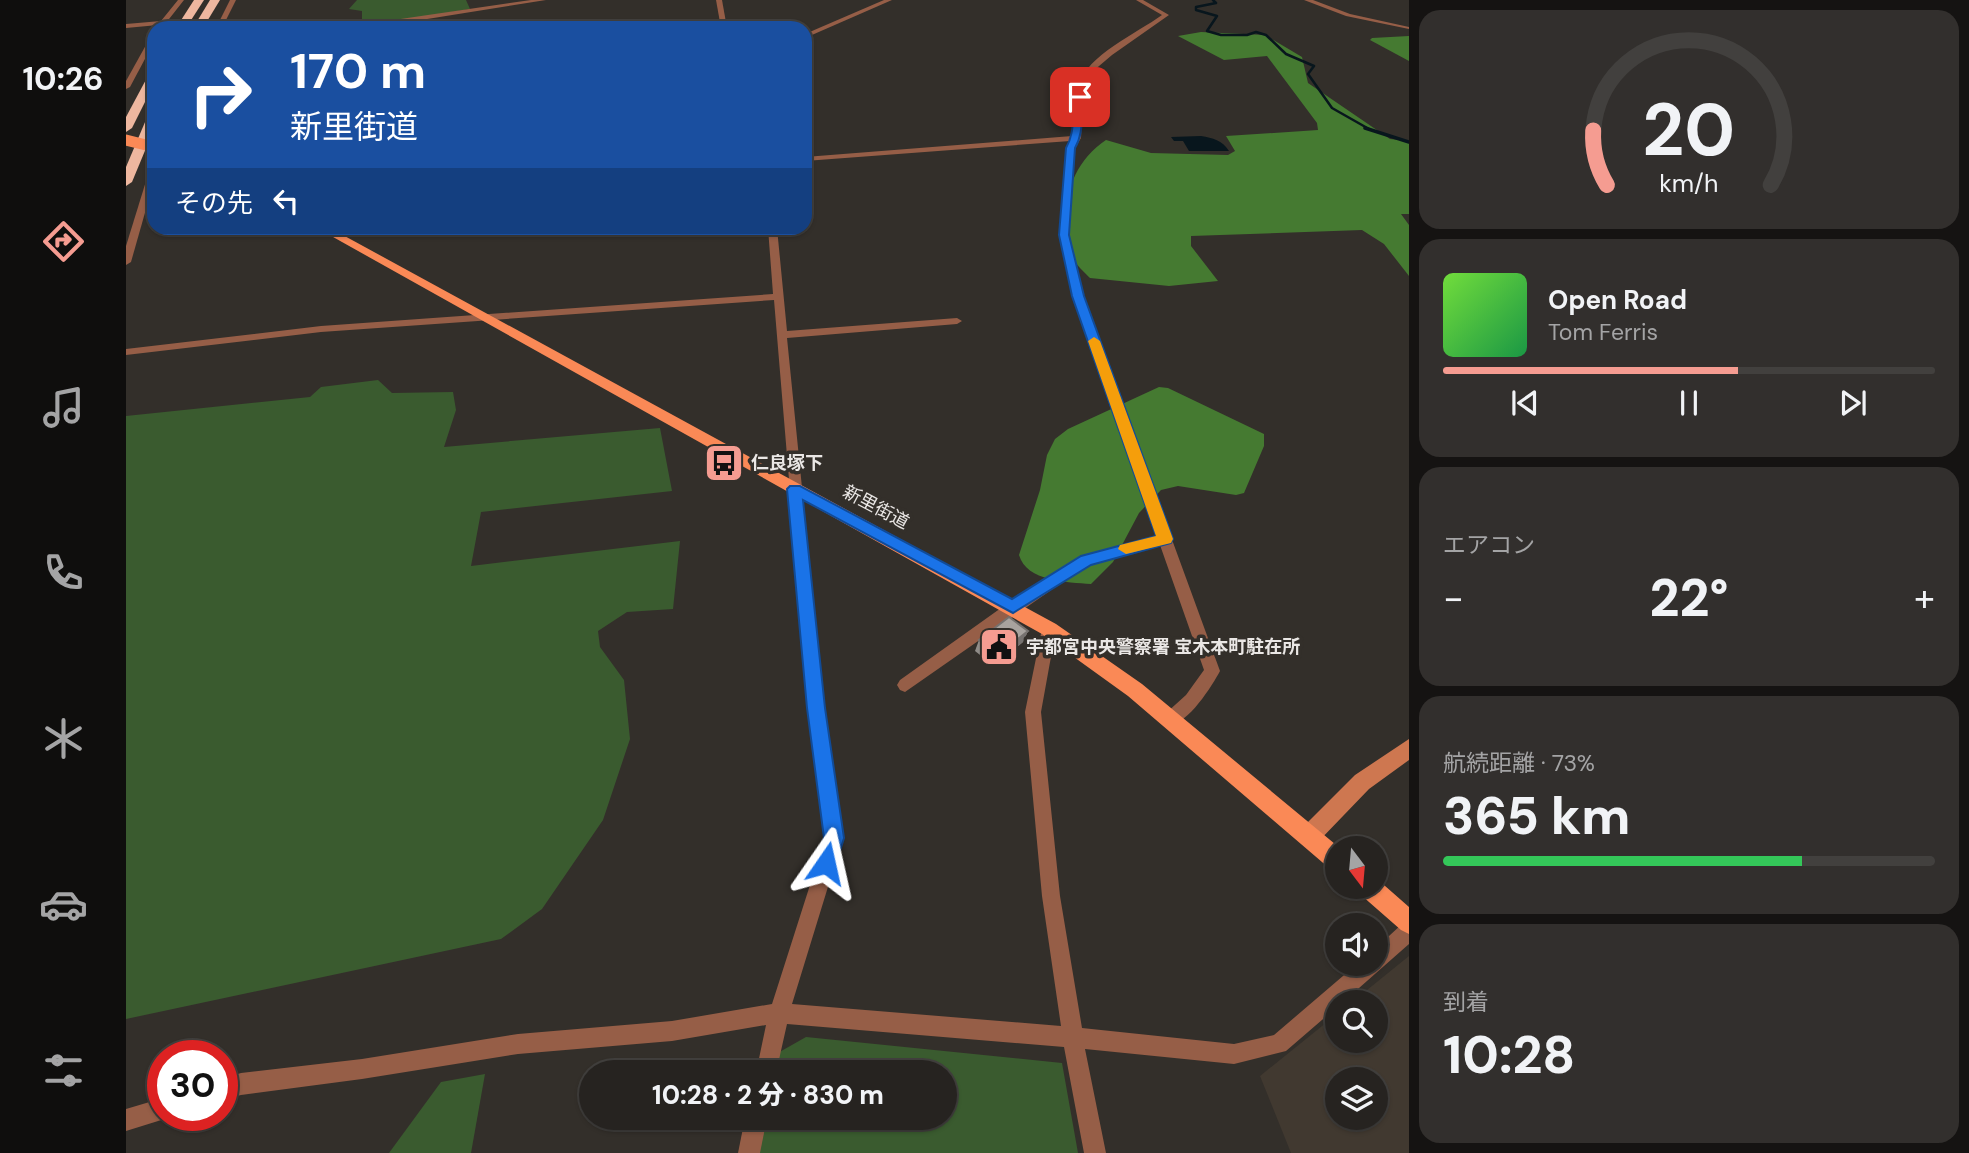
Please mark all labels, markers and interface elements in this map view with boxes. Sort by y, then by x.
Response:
text: 170 m [290,39,426,103]
icon: right [175,49,266,140]
text: 10:26 [22,58,104,100]
pin [1050,67,1110,127]
icon: arrive [1061,78,1099,116]
text: 20 [1643,84,1735,179]
text: 新里街道 [290,106,418,148]
text: km/h [1659,167,1719,200]
icon: left [267,182,305,220]
text: その先 [175,186,253,220]
icon: directions [39,217,88,266]
text: Open Road [1548,283,1687,317]
text: Tom Ferris [1548,317,1658,347]
icon: music [39,383,88,432]
icon: previous [1506,384,1544,422]
icon: pause [1670,384,1708,422]
icon: next [1834,384,1872,422]
bus stop icon: 仁良塚下 [703,442,745,484]
place label: 仁良塚下 [751,451,823,475]
street label: 新里街道 [839,480,913,534]
text: エアコン [1443,530,1535,560]
icon: phone [39,548,88,597]
text: 22° [1649,564,1729,632]
text: − [1443,573,1464,623]
text: + [1914,573,1935,623]
public building icon: 宇都宮中央警察署 宝木本町駐在所 [978,626,1020,668]
place label: 宇都宮中央警察署 宝木本町駐在所 [1026,635,1300,659]
icon: climate [39,714,88,763]
text: 航続距離 · 73% [1443,748,1595,778]
text: 365 km [1443,782,1631,850]
position arrow [789,826,863,900]
north arrow [1325,836,1388,900]
map controls [1325,836,1388,1130]
icon: car [39,880,88,929]
button: sound [1325,913,1388,976]
text: 到着 [1443,987,1489,1017]
button: search [1325,990,1388,1053]
text: 10:28 [1443,1021,1575,1089]
speed limit sign: 30 [147,1040,238,1131]
icon: filters [39,1046,88,1095]
button: layers [1325,1067,1388,1130]
text: 10:28 · 2 分 · 830 m [652,1078,884,1112]

